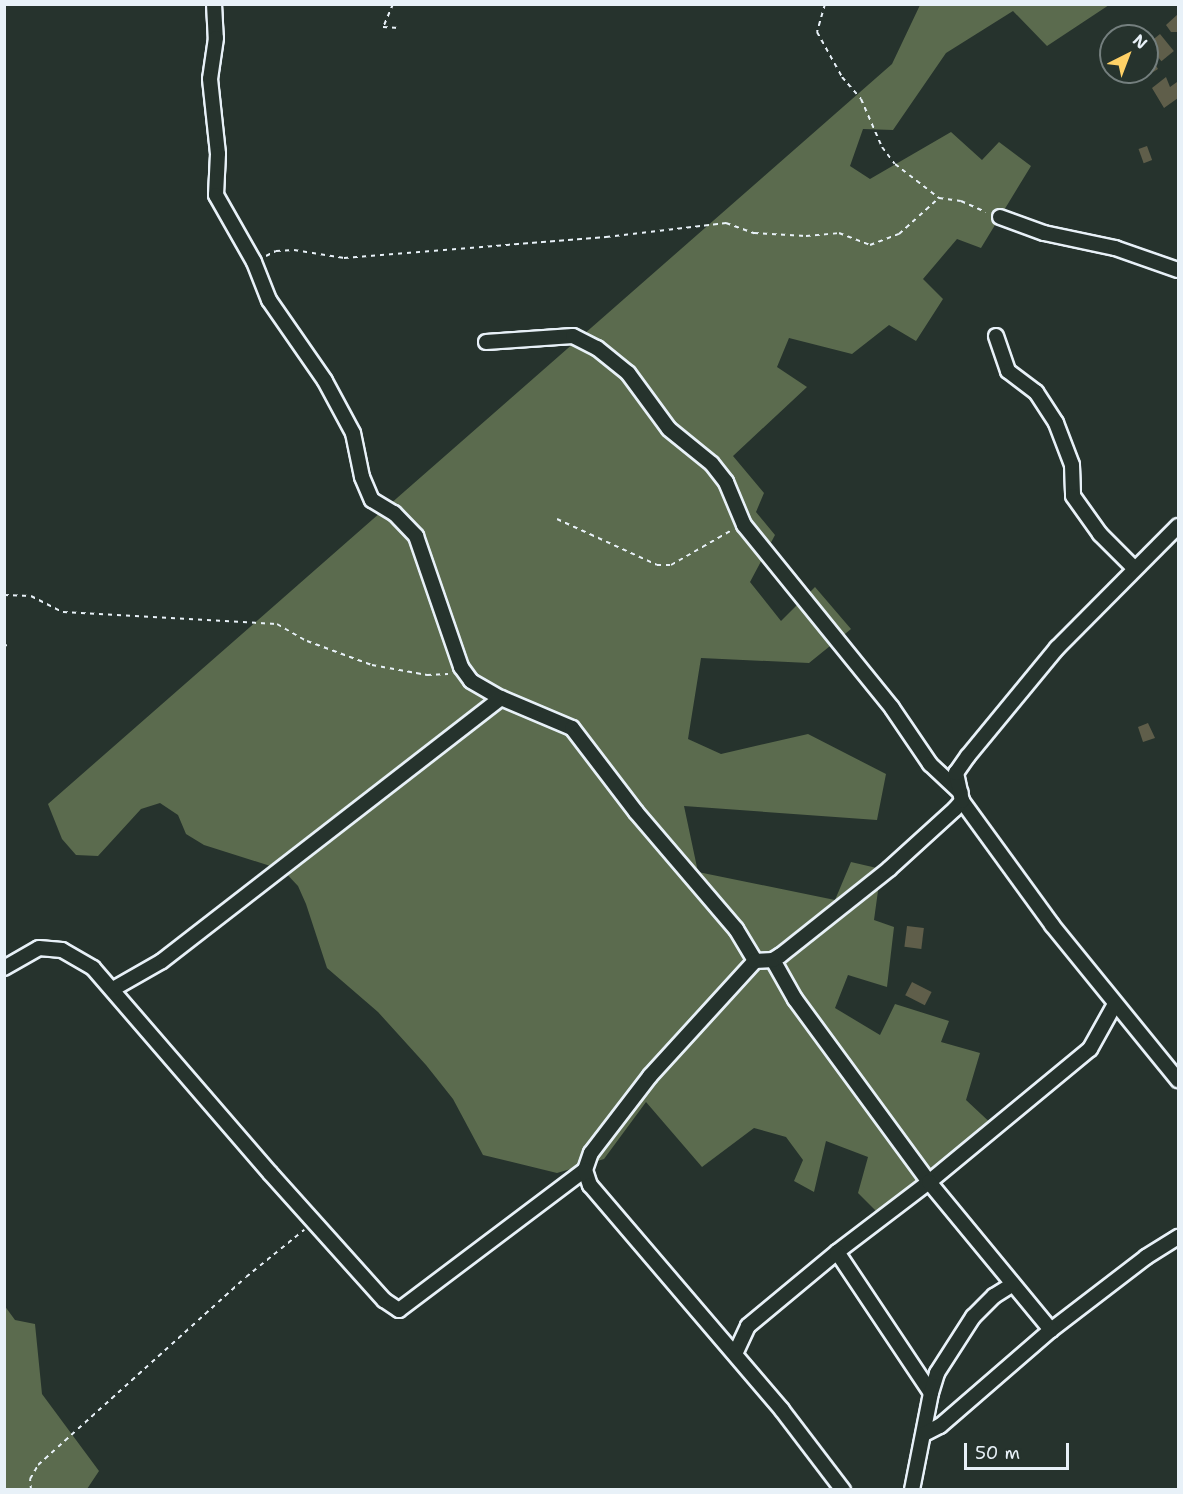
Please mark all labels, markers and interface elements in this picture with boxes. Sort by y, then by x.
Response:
north arrow [1099,24,1159,84]
text: N [1128,30,1152,54]
scale bar [967,1431,1072,1469]
text: 50 m [975,1441,1020,1465]

